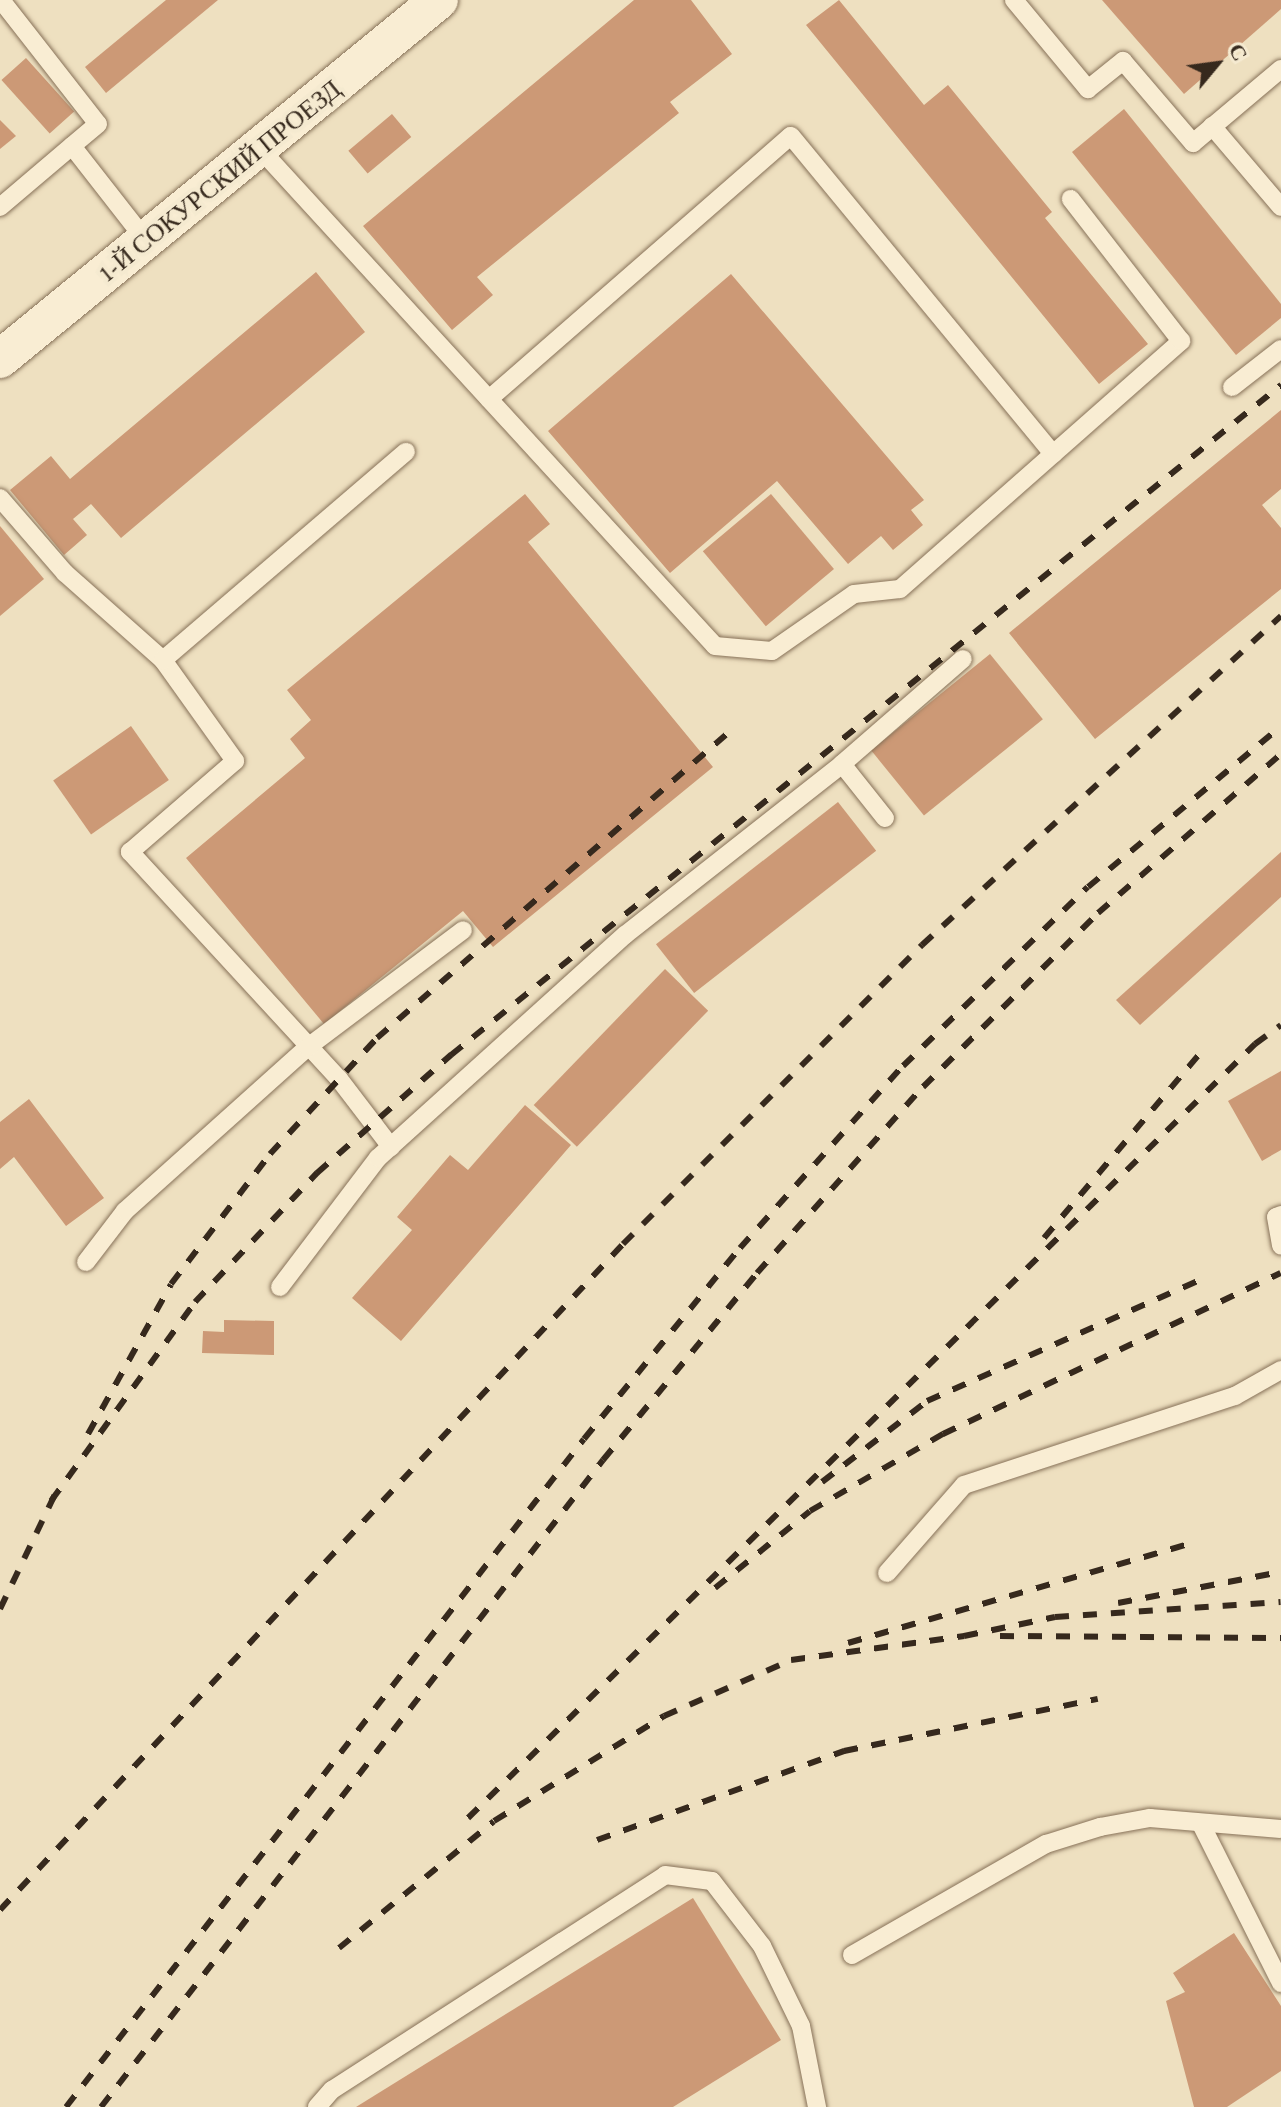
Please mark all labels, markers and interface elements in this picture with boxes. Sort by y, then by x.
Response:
north arrow [1177,24,1257,104]
text: С [1224,39,1253,65]
street label: 1-Й СОКУРСКИЙ ПРОЕЗД [93,74,347,288]

